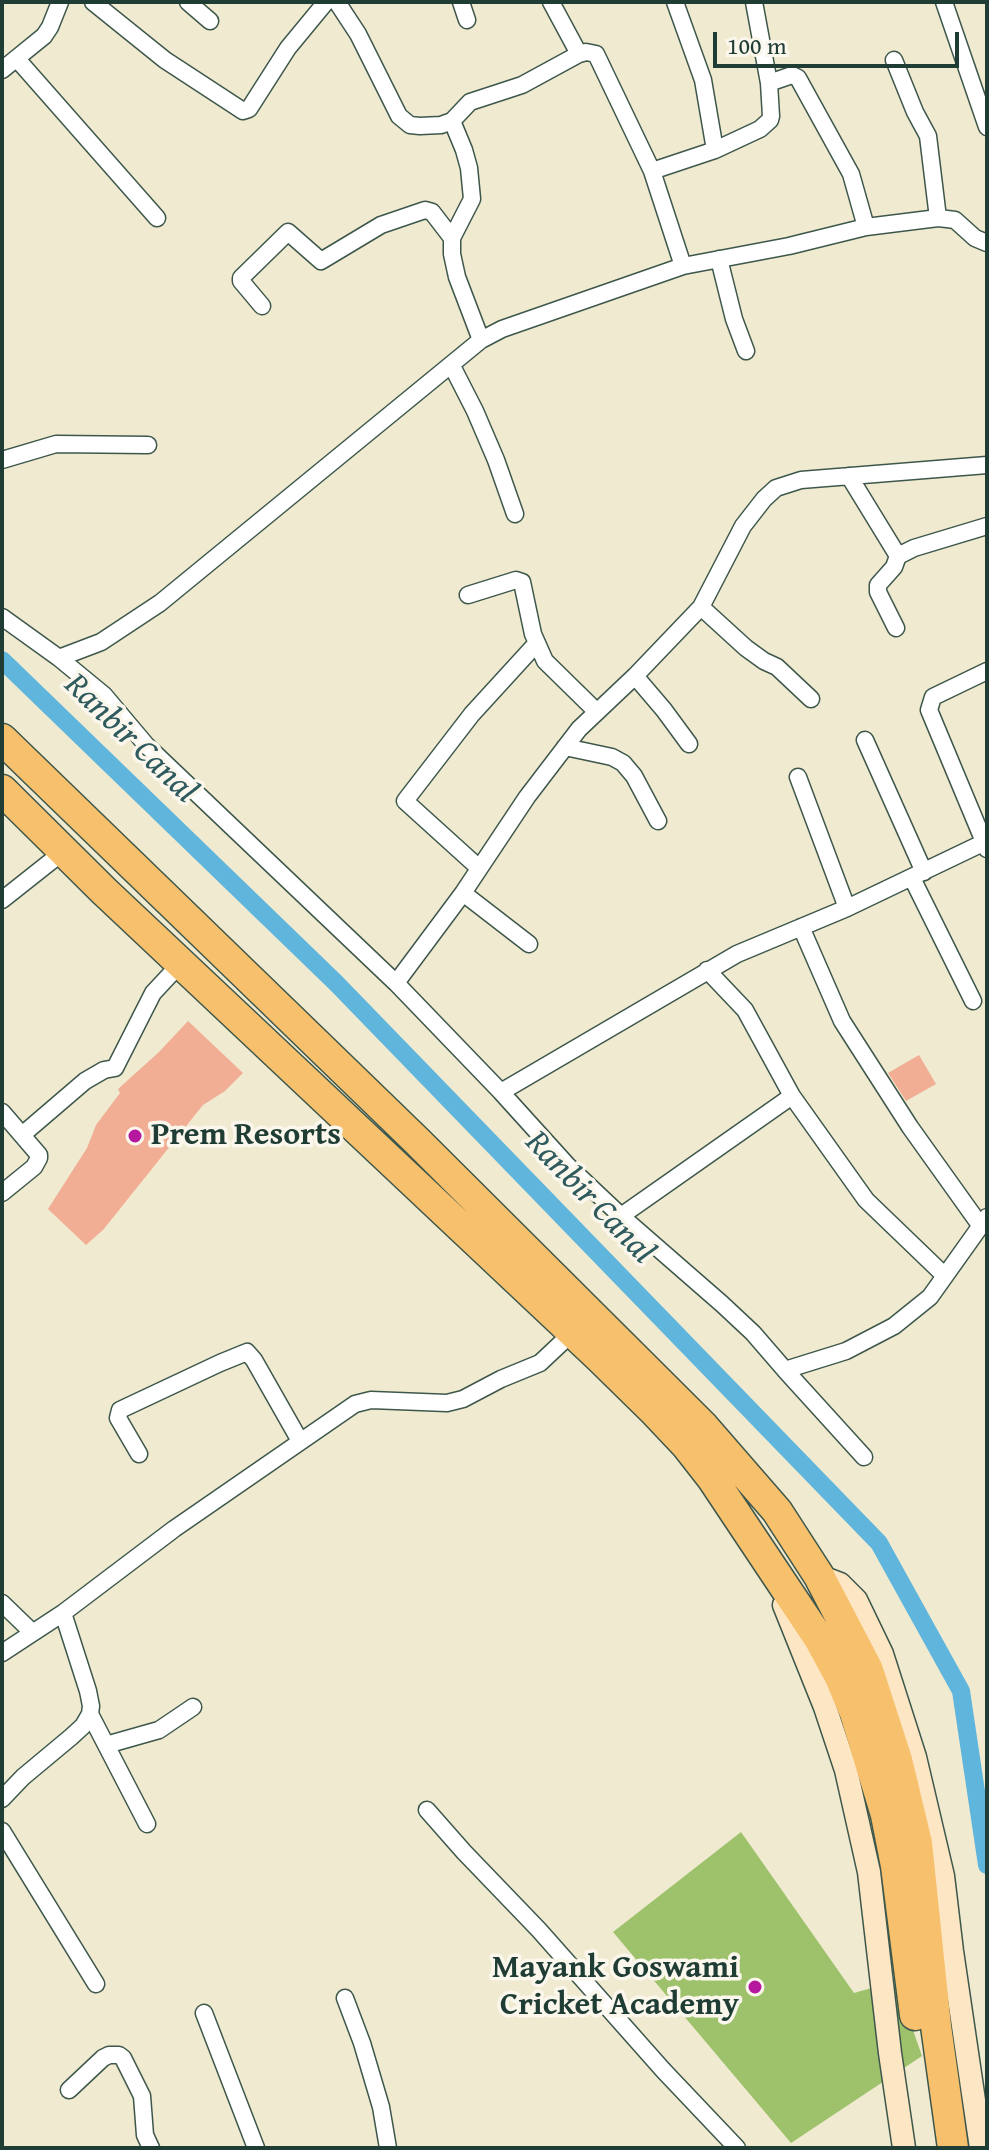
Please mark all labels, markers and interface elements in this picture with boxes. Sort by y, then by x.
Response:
scale bar [717,16,963,66]
text: 100 m [727,28,787,63]
water label: Ranbir Canal [55,666,205,812]
place label: Prem Resorts [151,1117,341,1155]
water label: Ranbir Canal [516,1123,662,1273]
marker: Prem Resorts [126,1127,144,1145]
place label: Mayank Goswami Cricket Academy [492,1950,739,2025]
marker: Mayank Goswami Cricket Academy [746,1978,764,1996]

